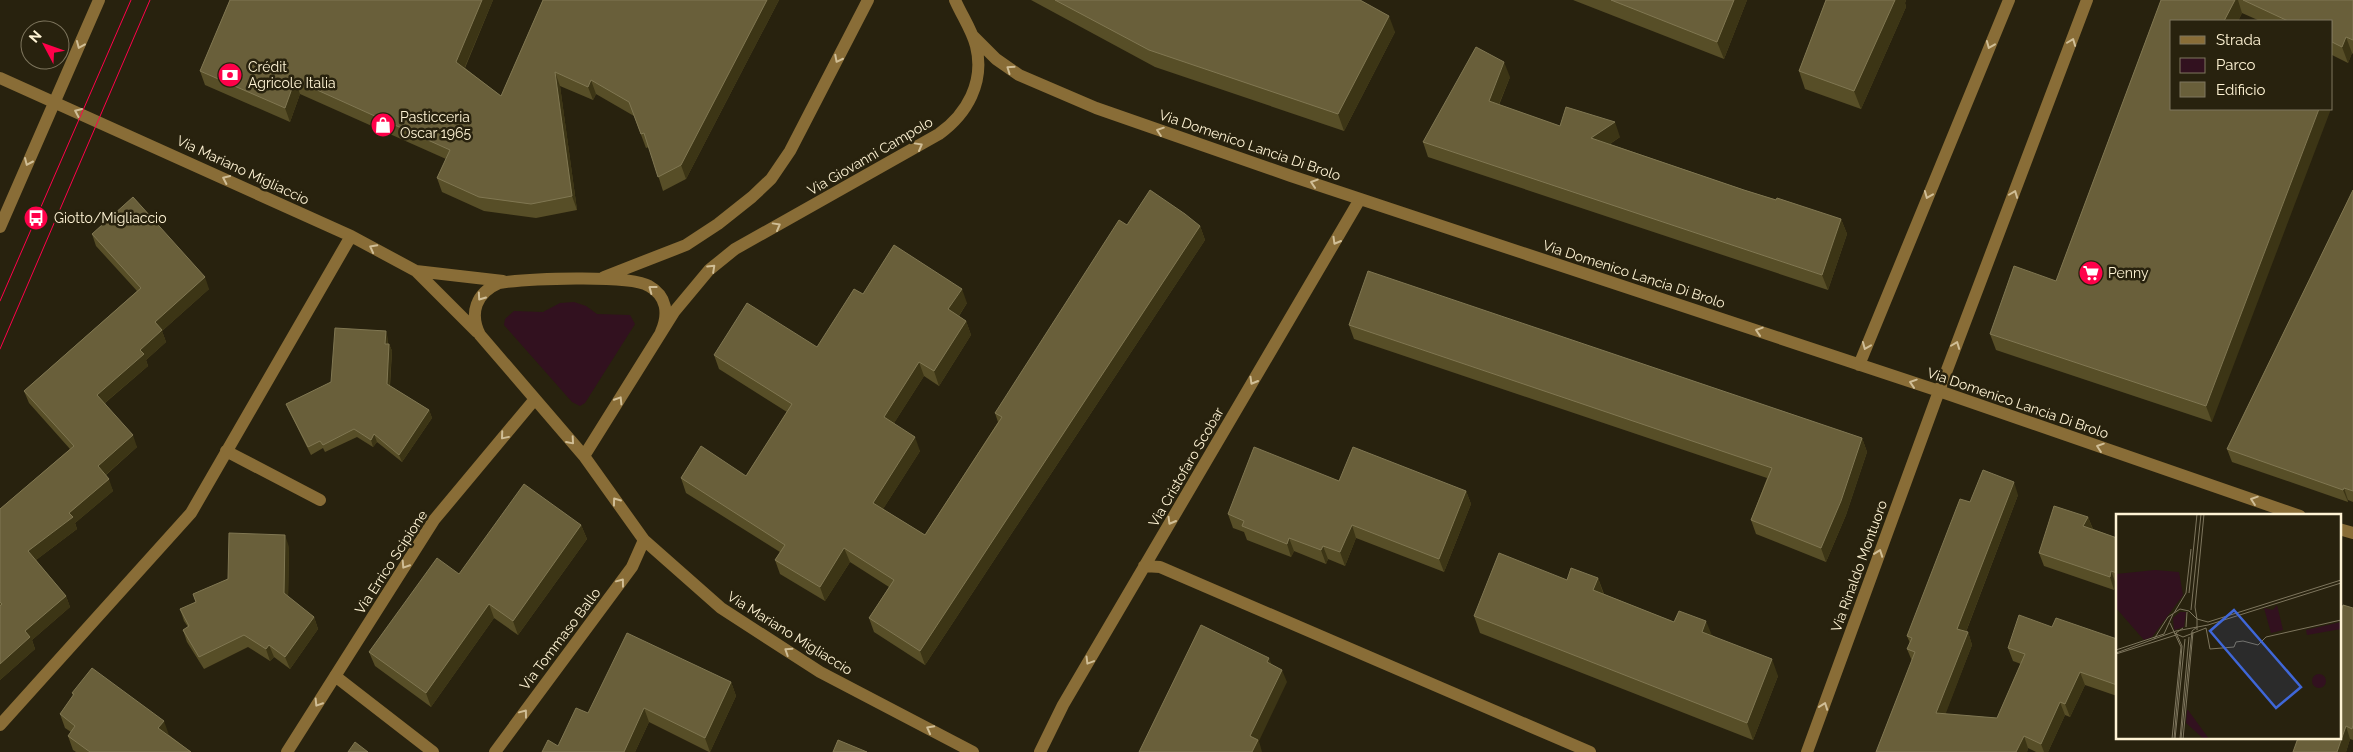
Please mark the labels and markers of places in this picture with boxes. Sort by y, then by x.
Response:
place label: Crédit Agricole Italia [248,59,336,91]
bank icon: Crédit Agricole Italia [217,62,243,88]
place label: Pasticceria Oscar 1965 [400,109,471,141]
shop icon: Pasticceria Oscar 1965 [370,112,396,138]
bus stop icon: Giotto/Migliaccio [23,205,49,231]
place label: Giotto/Migliaccio [54,210,167,226]
supermarket icon: Penny [2078,260,2104,286]
place label: Penny [2108,265,2149,281]

